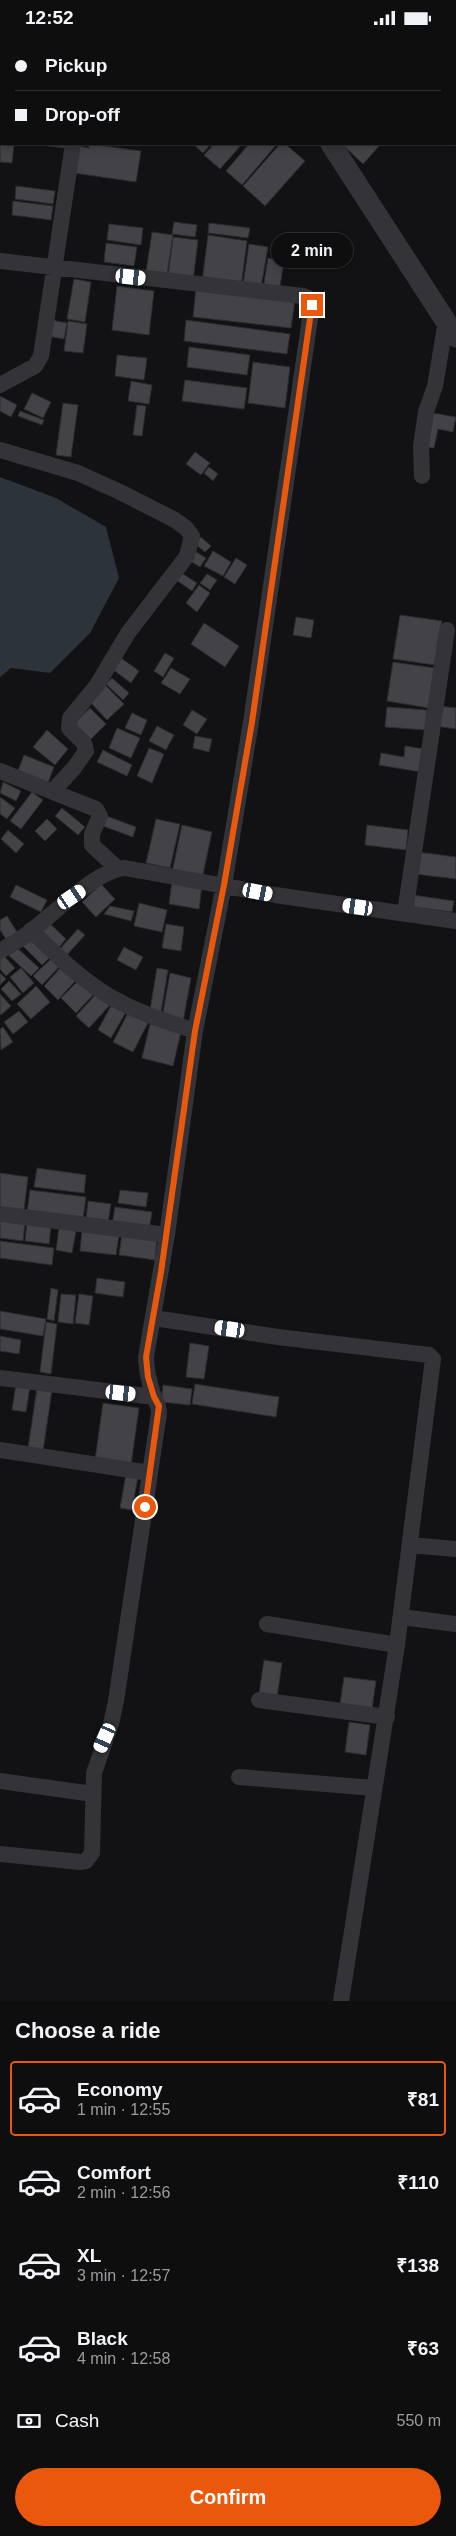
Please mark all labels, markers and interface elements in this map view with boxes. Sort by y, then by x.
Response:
text: 12:52 [25,7,74,28]
text: Pickup [45,55,107,76]
text: Drop-off [45,104,120,125]
callout: 2 min [271,233,353,267]
text: 2 min [291,242,333,259]
car [115,268,146,286]
route end [301,294,323,316]
car [55,882,88,912]
car [241,882,274,902]
car [342,897,373,917]
car [214,1319,245,1339]
car [105,1384,136,1402]
route start [134,1496,156,1518]
car [92,1721,117,1755]
text: Choose a ride [15,2018,160,2043]
icon: car [17,2076,62,2121]
text: Economy [77,2079,163,2100]
text: ₹81 [407,2089,439,2110]
text: 1 min · 12:55 [77,2101,170,2118]
icon: car [17,2159,62,2204]
text: Comfort [77,2162,151,2183]
text: ₹110 [397,2172,439,2193]
text: 2 min · 12:56 [77,2184,170,2201]
icon: car [17,2242,62,2287]
text: XL [77,2245,101,2266]
text: ₹138 [396,2255,439,2276]
text: 3 min · 12:57 [77,2267,170,2284]
icon: car [17,2325,62,2370]
text: Black [77,2328,128,2349]
text: ₹63 [407,2338,439,2359]
text: 4 min · 12:58 [77,2350,170,2367]
icon: cash [15,2407,43,2435]
text: Cash [55,2410,99,2431]
text: 550 m [397,2412,441,2429]
button: Confirm [15,2468,441,2526]

